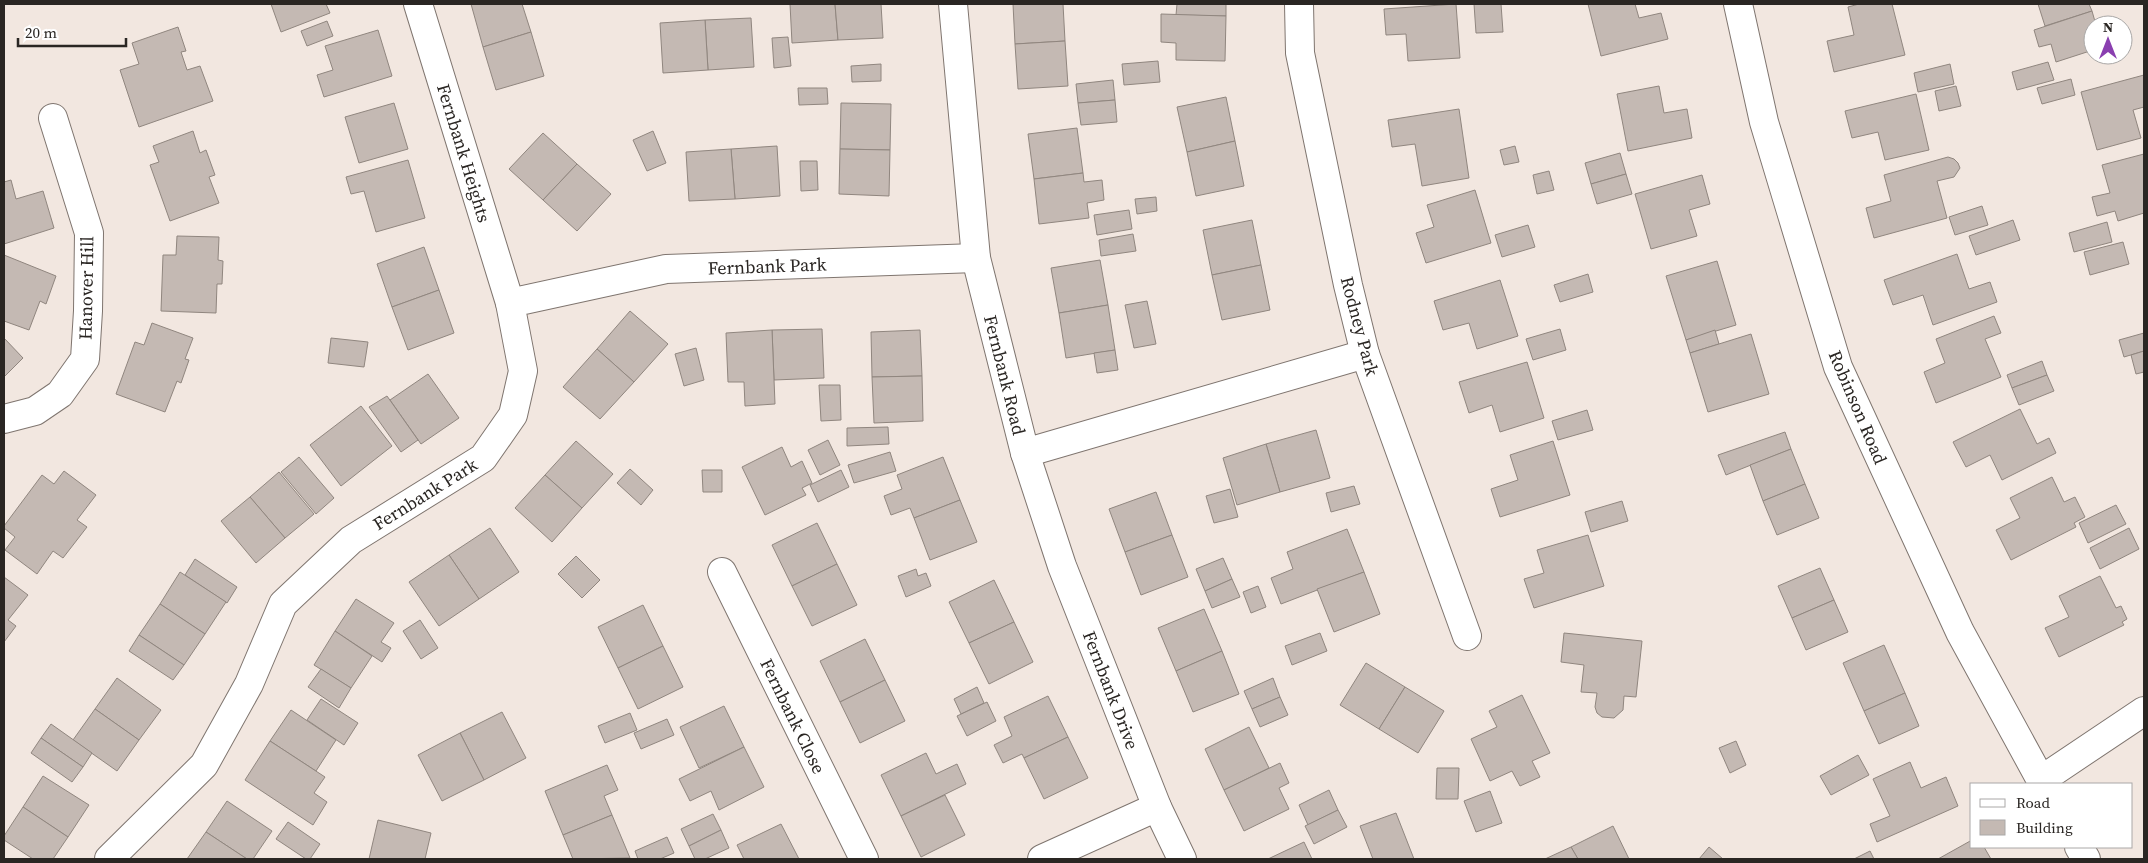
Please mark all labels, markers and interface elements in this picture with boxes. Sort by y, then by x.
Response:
scale bar [18,15,125,47]
north arrow [2083,15,2133,65]
text: N [2103,17,2113,37]
text: 20 m [25,22,57,43]
street label: Fernbank Heights [431,81,497,226]
street label: Hanover Hill [73,236,99,340]
street label: Fernbank Park [707,251,827,281]
street label: Rodney Park [1335,274,1385,379]
street label: Fernbank Road [978,312,1032,438]
street label: Robinson Road [1823,346,1893,468]
street label: Fernbank Park [368,452,482,536]
street label: Fernbank Drive [1077,627,1145,753]
street label: Fernbank Close [754,654,832,778]
legend [1970,783,2133,848]
text: Road [2016,792,2050,813]
text: Building [2016,817,2073,838]

